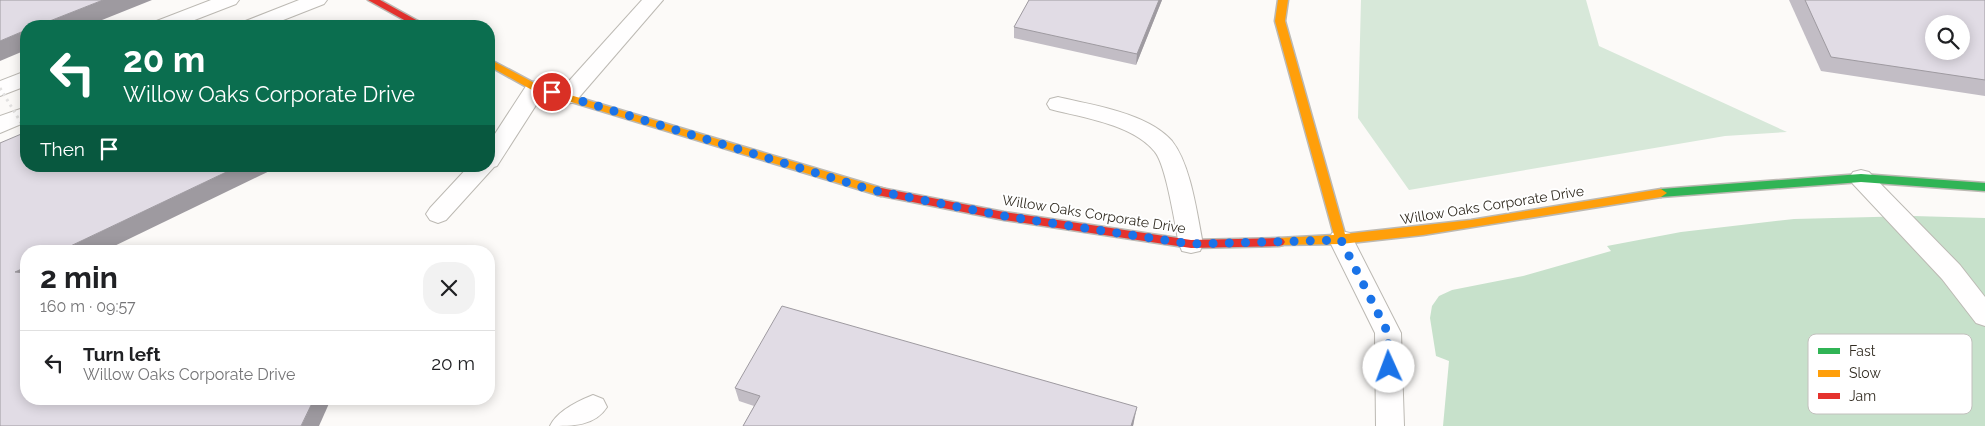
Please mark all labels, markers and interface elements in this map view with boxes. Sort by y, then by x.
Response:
map controls [1925,15,1970,60]
button: search [1925,15,1970,60]
text: 20 m [123,39,205,80]
icon: left [40,40,105,105]
pin [531,71,573,113]
icon: arrive [538,78,566,106]
text: Willow Oaks Corporate Drive [123,81,415,107]
icon: arrive [95,135,123,163]
text: Then [40,138,85,160]
street label: Willow Oaks Corporate Drive [1399,183,1585,227]
street label: Willow Oaks Corporate Drive [1001,192,1187,236]
text: 2 min [40,260,118,295]
button: close [423,262,475,314]
text: 160 m · 09:57 [40,297,136,316]
legend [1808,334,1972,414]
position arrow [1362,340,1414,392]
text: Turn left [83,343,160,365]
text: Fast [1849,343,1876,359]
icon: left [40,349,68,377]
text: 20 m [431,352,475,374]
text: Willow Oaks Corporate Drive [83,365,295,384]
text: Slow [1849,365,1881,381]
text: Jam [1849,388,1876,404]

